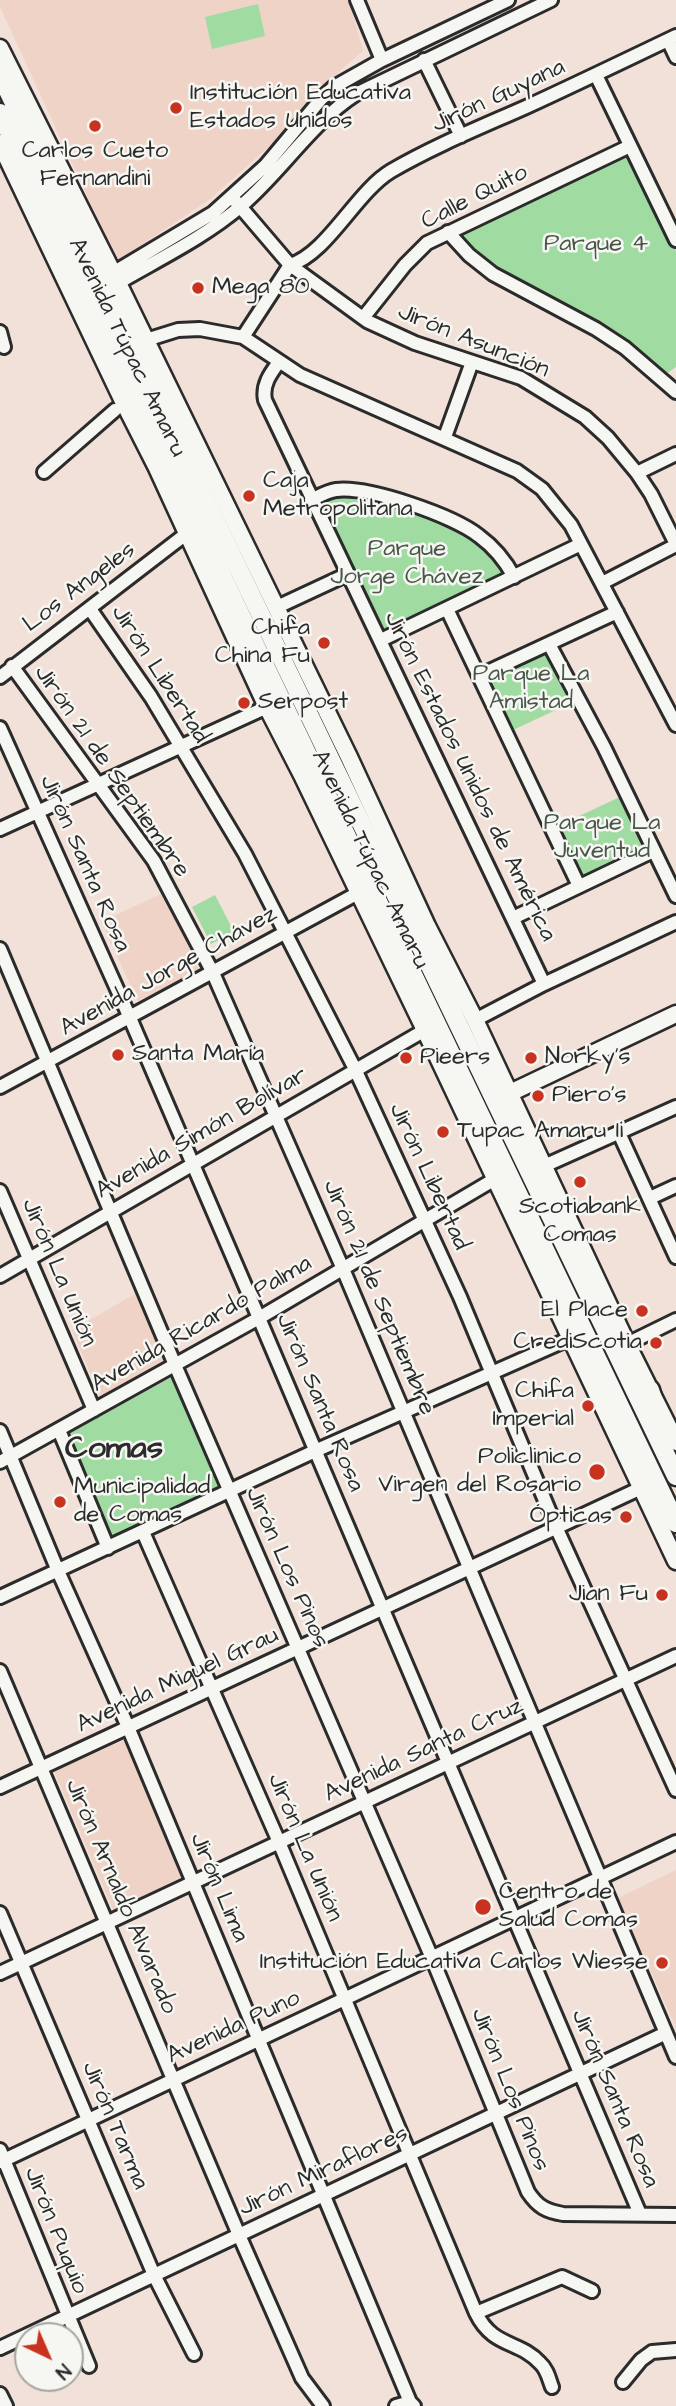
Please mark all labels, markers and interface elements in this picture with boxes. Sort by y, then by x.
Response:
street label: Jirón Guyana [428,54,570,140]
place label: Institución Educativa Estados Unidos [190,80,411,136]
marker: Institución Educativa Estados Unidos [168,100,184,116]
marker: Carlos Cueto Fernandini [87,118,103,134]
place label: Carlos Cueto Fernandini [22,138,168,194]
street label: Calle Quito [417,159,533,237]
park label: Parque 4 [544,231,648,259]
street label: Avenida Túpac Amaru [61,234,191,462]
place label: Mega 80 [212,274,310,302]
marker: Mega 80 [190,280,206,296]
street label: Jirón Asunción [393,299,553,385]
place label: Caja Metropolitana [263,468,413,524]
marker: Caja Metropolitana [241,488,257,504]
street label: Los Angeles [18,536,142,640]
park label: Parque Jorge Chávez [331,536,483,592]
street label: Jirón Libertad [104,601,214,749]
street label: Jirón Estados Unidos de América [376,608,562,946]
place label: Chifa China Fu [215,615,310,671]
marker: Chifa China Fu [316,635,332,651]
street label: Jirón 21 de Septiembre [27,660,195,884]
park label: Parque La Amistad [473,661,589,717]
place label: Serpost [258,689,348,717]
marker: Serpost [236,695,252,711]
street label: Avenida Túpac Amaru [304,746,434,974]
street label: Jirón Santa Rosa [32,771,136,957]
park label: Parque La Juventud [544,810,660,866]
street label: Avenida Jorge Chávez [56,900,282,1044]
place label: Santa María [132,1041,264,1069]
place label: Pieers [420,1044,490,1072]
place label: Norky's [545,1044,631,1072]
marker: Santa María [110,1047,126,1063]
marker: Pieers [398,1050,414,1066]
marker: Norky's [523,1050,539,1066]
street label: Avenida Simón Bolívar [91,1062,313,1206]
place label: Piero's [552,1082,627,1110]
marker: Piero's [530,1088,546,1104]
street label: Jirón Libertad [381,1099,475,1255]
place label: Tupac Amaru Ii [457,1118,623,1146]
marker: Tupac Amaru Ii [435,1124,451,1140]
marker: Scotiabank Comas [572,1174,588,1190]
street label: Jirón 21 de Septiembre [315,1176,441,1420]
place label: Scotiabank Comas [519,1194,641,1250]
street label: Jirón La Unión [14,1195,102,1351]
street label: Avenida Ricardo Palma [87,1250,317,1400]
place label: El Place [541,1297,628,1325]
marker: El Place [634,1303,650,1319]
street label: Jirón Santa Rosa [268,1310,370,1496]
place label: CrediScotia [513,1329,642,1357]
marker: CrediScotia [648,1335,664,1351]
place label: Chifa Imperial [492,1378,574,1434]
marker: Chifa Imperial [580,1398,596,1414]
district label: Comas [65,1431,163,1469]
place label: Policlinico Virgen del Rosario [378,1444,581,1500]
marker: Policlinico Virgen del Rosario [587,1462,607,1482]
place label: Municipalidad de Comas [74,1474,210,1530]
street label: Jirón Los Pinos [238,1483,334,1653]
marker: Municipalidad de Comas [52,1494,68,1510]
place label: Ópticas [530,1503,612,1531]
marker: Ópticas [618,1509,634,1525]
place label: Jian Fu [569,1581,648,1609]
marker: Jian Fu [654,1587,670,1603]
street label: Avenida Miguel Grau [73,1622,283,1740]
street label: Avenida Santa Cruz [320,1692,528,1810]
street label: Jirón La Unión [260,1770,348,1926]
street label: Jirón Arnaldo Alvarado [58,1775,182,2019]
street label: Jirón Lima [182,1829,254,1947]
place label: Centro de Salud Comas [499,1879,638,1935]
marker: Centro de Salud Comas [473,1897,493,1917]
place label: Institución Educativa Carlos Wiesse [260,1949,648,1977]
marker: Institución Educativa Carlos Wiesse [654,1955,670,1971]
street label: Avenida Puno [163,1985,305,2071]
street label: Jirón Los Pinos [463,2004,555,2176]
street label: Jirón Santa Rosa [563,2006,665,2192]
street label: Jirón Tarma [74,2058,154,2194]
street label: Jirón Miraflores [235,2120,413,2224]
street label: Jirón Puquio [17,2164,93,2298]
north arrow [14,2322,84,2392]
text: N [49,2357,76,2385]

